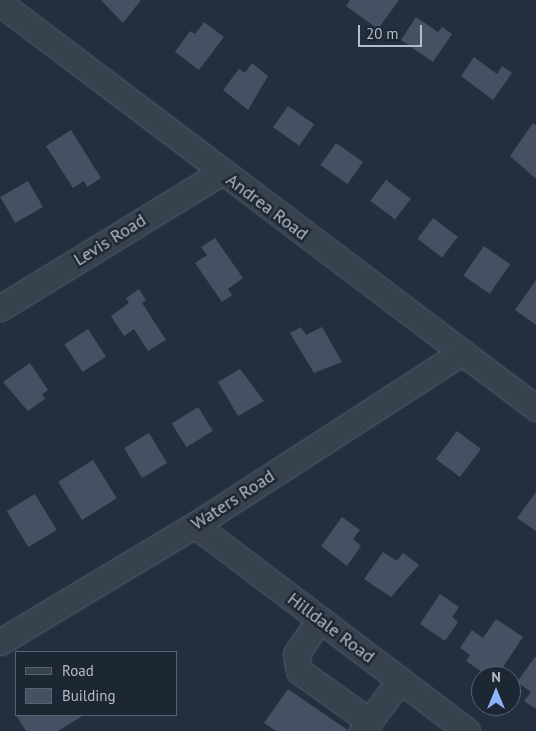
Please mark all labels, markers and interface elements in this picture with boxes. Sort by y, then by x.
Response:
scale bar [361,15,425,47]
text: 20 m [366,24,399,43]
street label: Andrea Road [222,169,312,245]
street label: Levis Road [70,209,150,271]
street label: Waters Road [187,465,279,535]
street label: Hilldale Road [283,588,379,668]
legend [15,651,178,716]
text: Road [62,661,94,680]
north arrow [471,666,521,716]
text: N [491,668,501,686]
text: Building [62,686,116,705]

